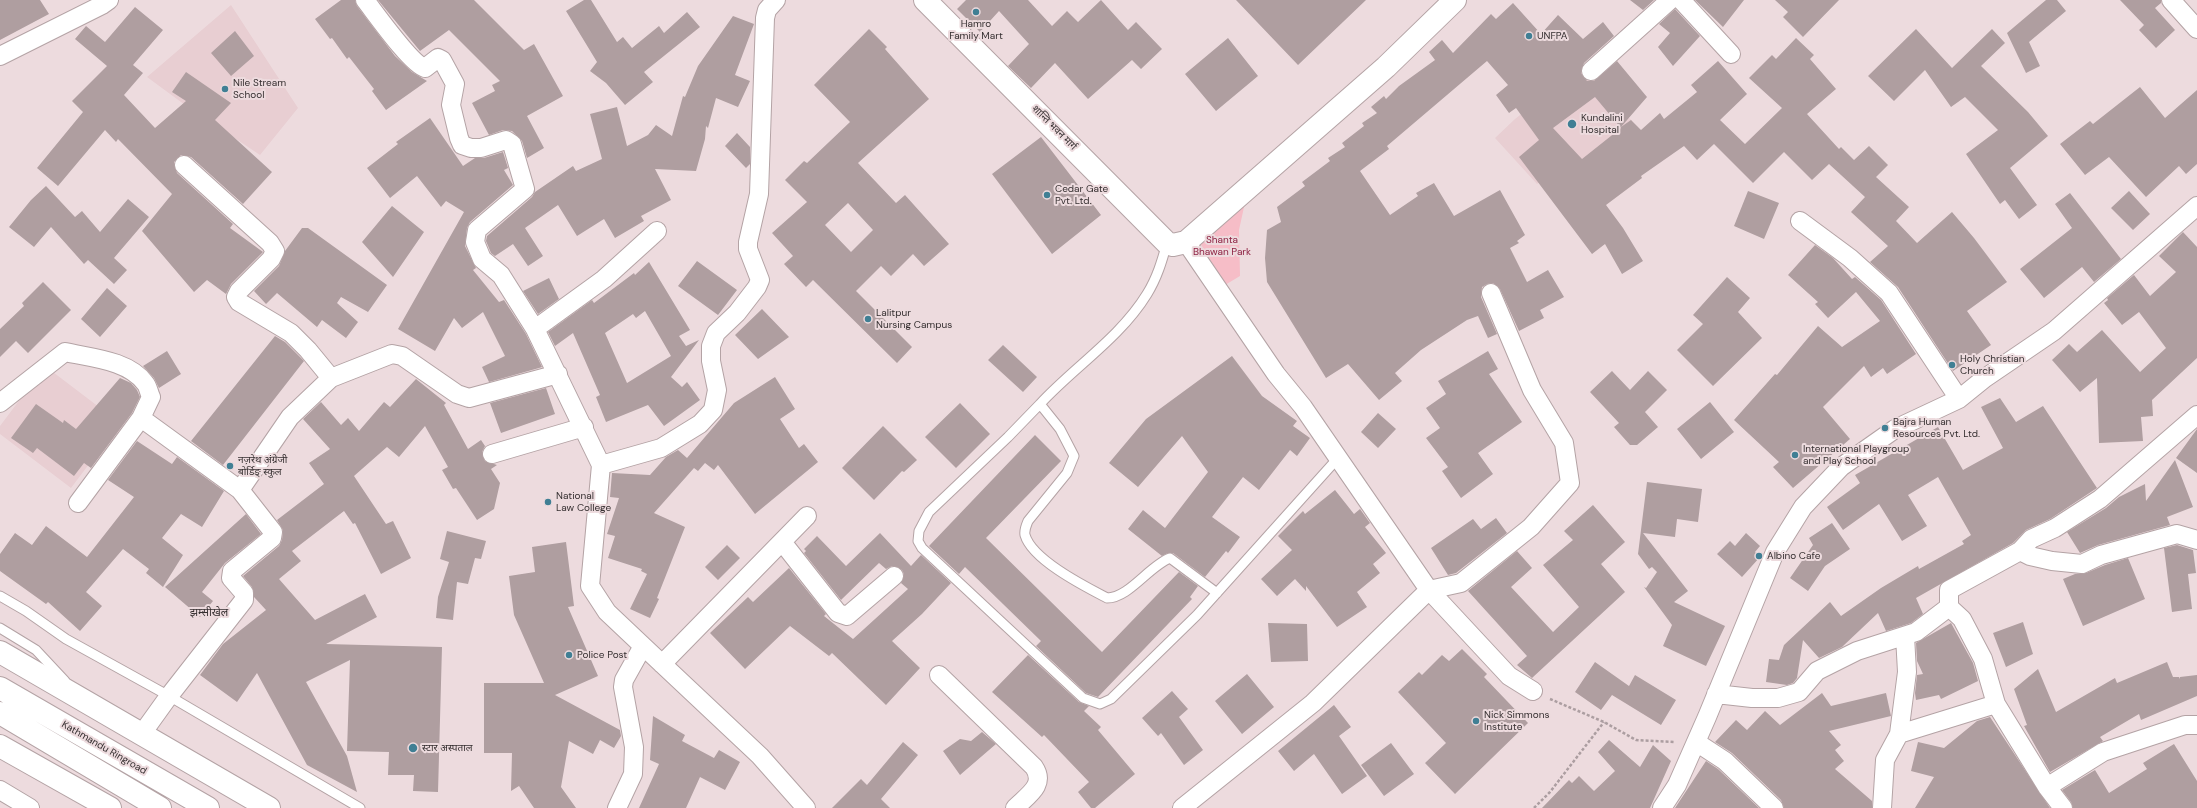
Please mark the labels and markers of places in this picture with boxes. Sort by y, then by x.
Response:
marker: Hamro Family Mart [971,7,981,17]
place label: Hamro Family Mart [949,18,1003,42]
place label: UNFPA [1537,30,1567,42]
marker: UNFPA [1524,31,1534,41]
place label: Nile Stream School [233,77,286,100]
marker: Nile Stream School [220,84,230,94]
place label: Kundalini Hospital [1581,112,1623,136]
marker: Kundalini Hospital [1566,118,1578,130]
place label: Cedar Gate Pvt. Ltd. [1055,183,1108,206]
marker: Cedar Gate Pvt. Ltd. [1042,190,1052,200]
place label: Lalitpur Nursing Campus [876,307,952,330]
marker: Lalitpur Nursing Campus [863,314,873,324]
place label: Holy Christian Church [1960,353,2025,376]
marker: Holy Christian Church [1947,360,1957,370]
place label: Bajra Human Resources Pvt. Ltd. [1893,416,1980,440]
marker: Bajra Human Resources Pvt. Ltd. [1880,423,1890,433]
place label: International Playgroup and Play School [1803,443,1909,466]
marker: International Playgroup and Play School [1790,450,1800,460]
place label: नज़रेथ अंग्रेजी बोर्डिङ् स्कुल [238,454,287,478]
marker: नज़रेथ अंग्रेजी बोर्डिङ् स्कुल [225,461,235,471]
place label: National Law College [556,490,611,514]
marker: National Law College [543,497,553,507]
place label: Albino Cafe [1767,550,1820,562]
marker: Albino Cafe [1754,551,1764,561]
place label: Police Post [577,649,627,661]
marker: Police Post [564,650,574,660]
place label: Nick Simmons Institute [1484,709,1549,732]
marker: Nick Simmons Institute [1471,716,1481,726]
marker: स्टार अस्पताल [407,742,419,754]
place label: स्टार अस्पताल [422,742,473,754]

